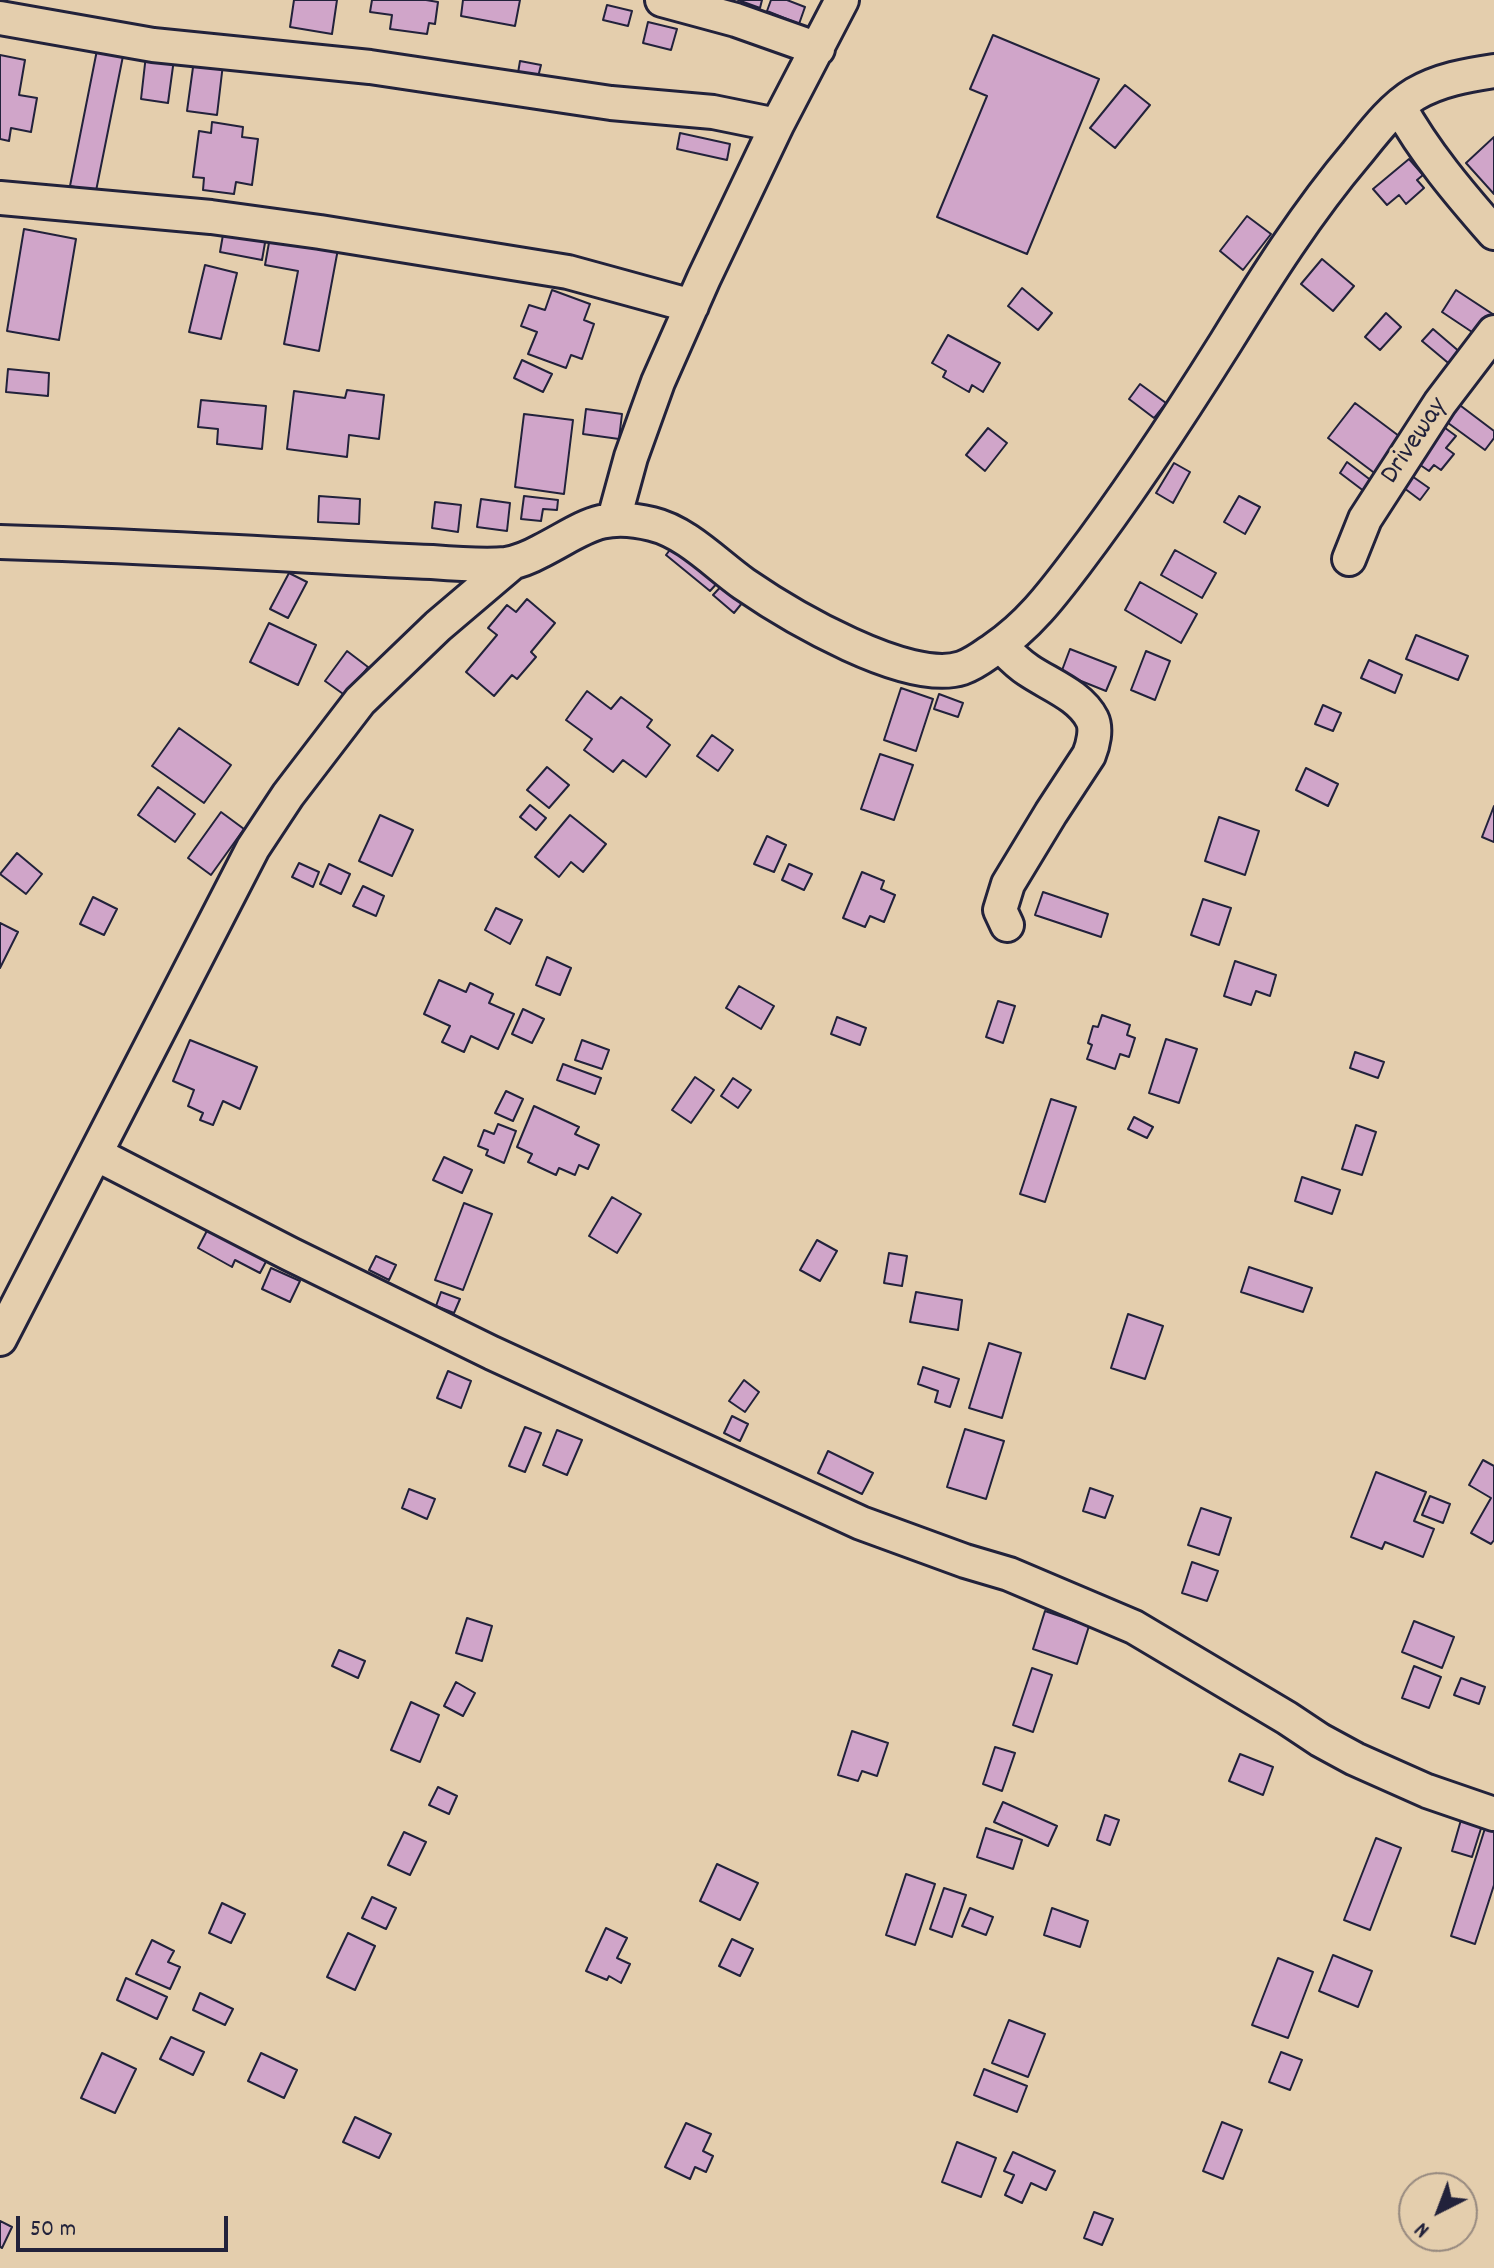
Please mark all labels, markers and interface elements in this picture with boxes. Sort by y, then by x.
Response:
street label: Driveway [1375,393,1457,491]
north arrow [1398,2172,1478,2252]
scale bar [20,2200,232,2250]
text: 50 m [30,2213,76,2247]
text: N [1409,2214,1437,2244]

